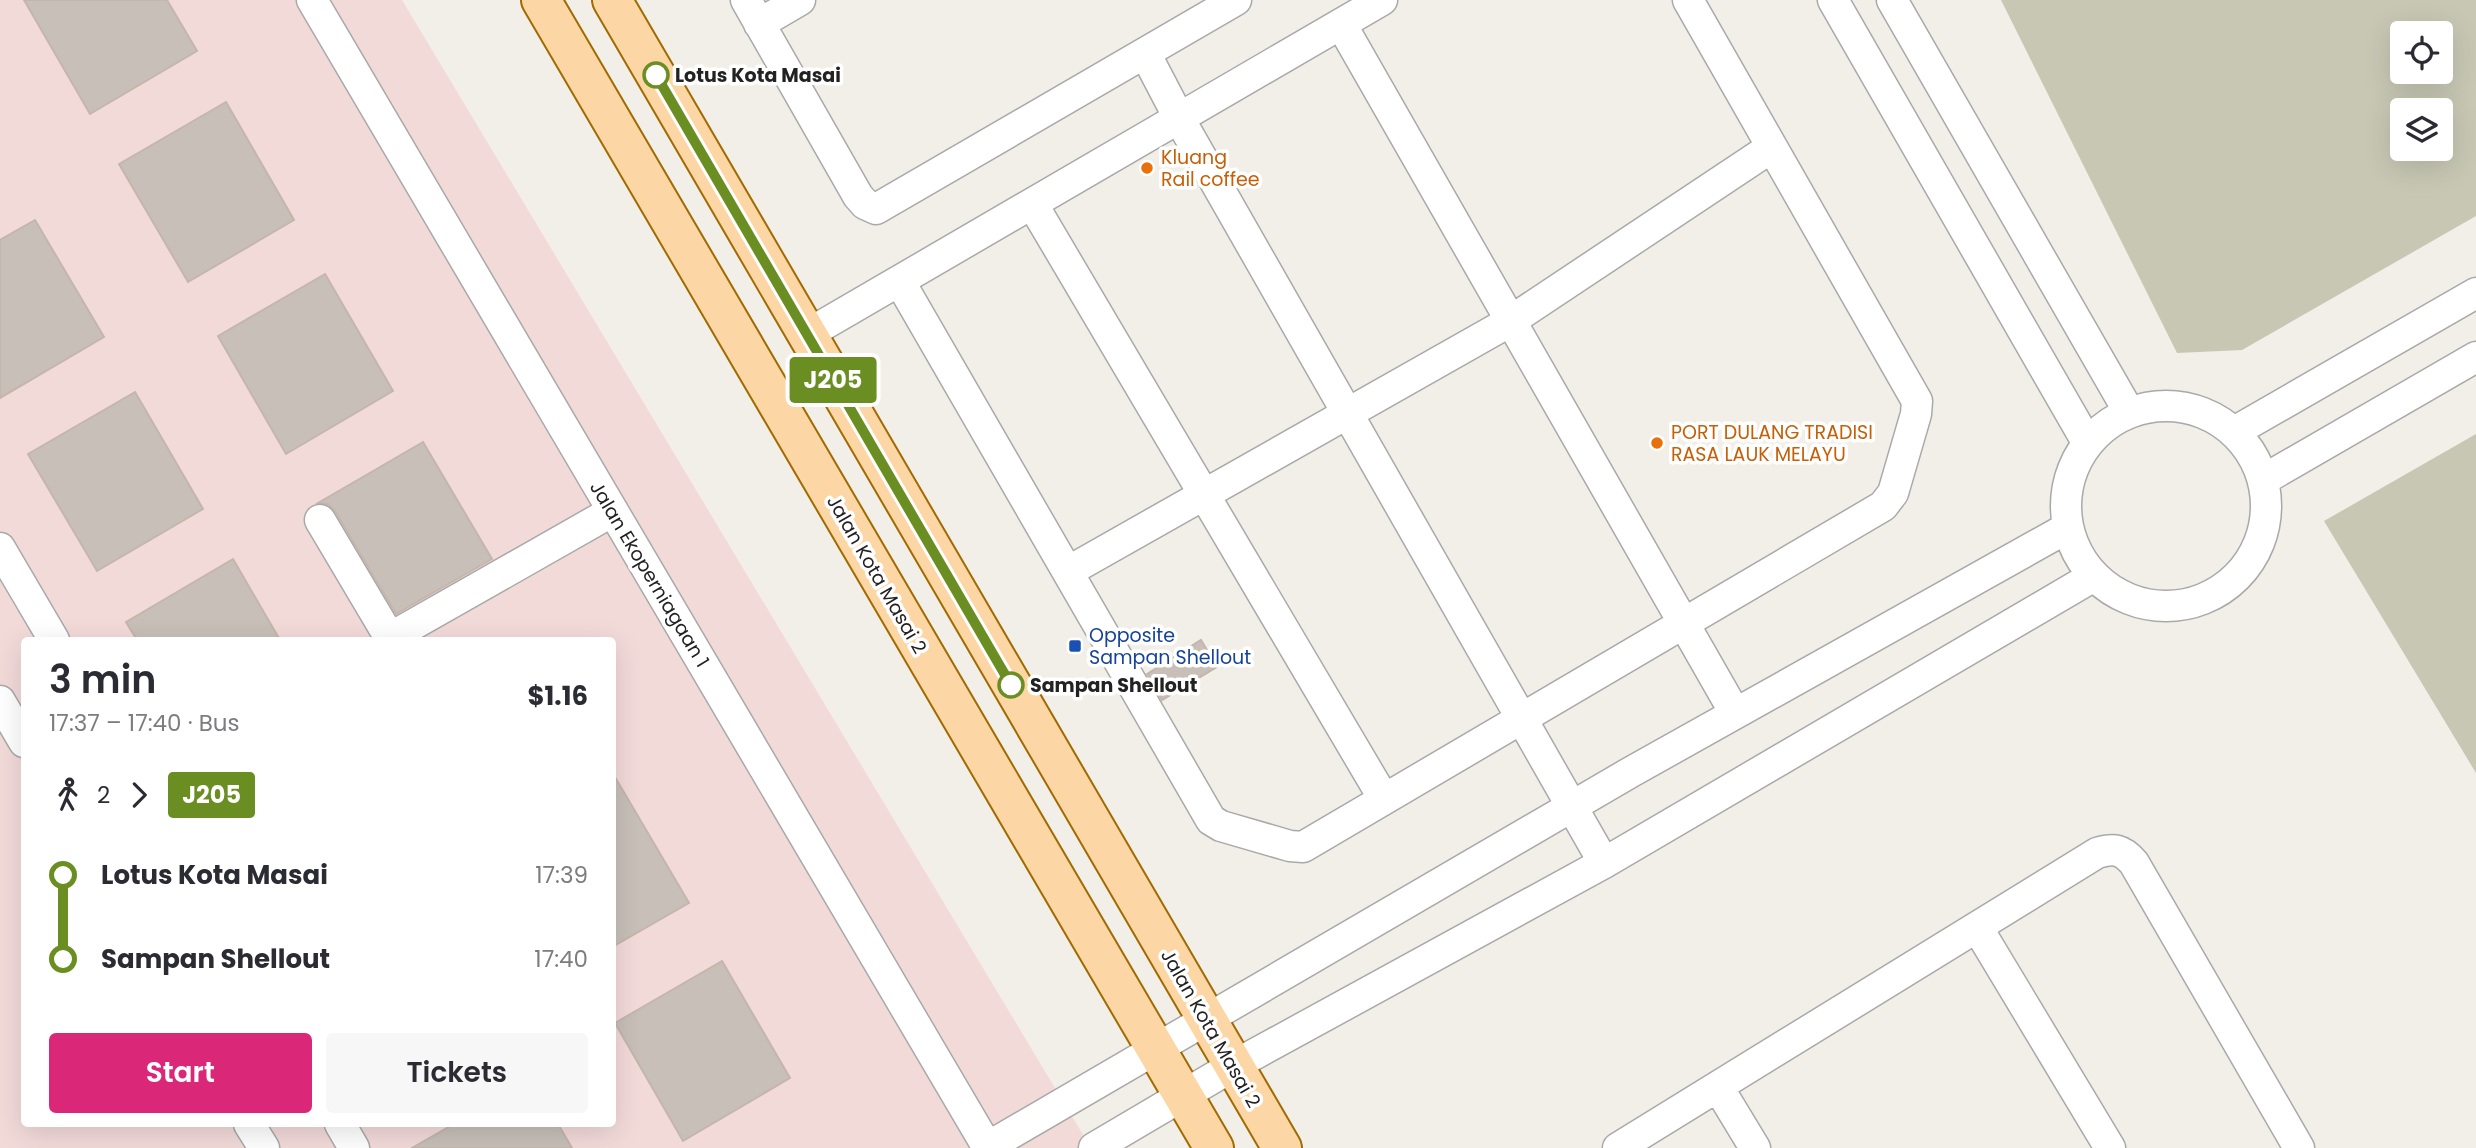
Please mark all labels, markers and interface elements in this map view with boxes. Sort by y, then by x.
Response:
map controls [2390,21,2453,161]
button: locate [2390,21,2453,84]
marker: Lotus Kota Masai [643,62,669,88]
place label: Lotus Kota Masai [675,62,841,89]
button: layers [2390,98,2453,161]
place label: Kluang Rail coffee [1161,144,1260,193]
marker: Kluang Rail coffee [1139,160,1155,176]
line badge: J205 [784,357,882,403]
text: J205 [804,363,862,396]
place label: PORT DULANG TRADISI RASA LAUK MELAYU [1671,419,1873,468]
marker: PORT DULANG TRADISI RASA LAUK MELAYU [1649,435,1665,451]
street label: Jalan Ekoperniagaan 1 [583,476,716,672]
street label: Jalan Kota Masai 2 [820,490,933,658]
place label: Opposite Sampan Shellout [1089,622,1251,671]
marker: Opposite Sampan Shellout [1067,638,1083,654]
text: 3 min [49,653,156,706]
marker: Sampan Shellout [998,672,1024,698]
place label: Sampan Shellout [1030,672,1198,699]
text: $1.16 [527,678,588,714]
text: 17:37 – 17:40 · Bus [49,707,240,739]
icon: walk [49,776,87,814]
icon: forward [120,776,158,814]
text: J205 [182,778,241,811]
text: 2 [97,779,110,811]
text: Lotus Kota Masai [101,857,328,893]
text: 17:39 [535,859,588,891]
text: Sampan Shellout [101,941,330,977]
text: 17:40 [534,943,588,975]
street label: Jalan Kota Masai 2 [1154,944,1267,1112]
button: Start [49,1033,312,1113]
button: Tickets [326,1033,588,1113]

